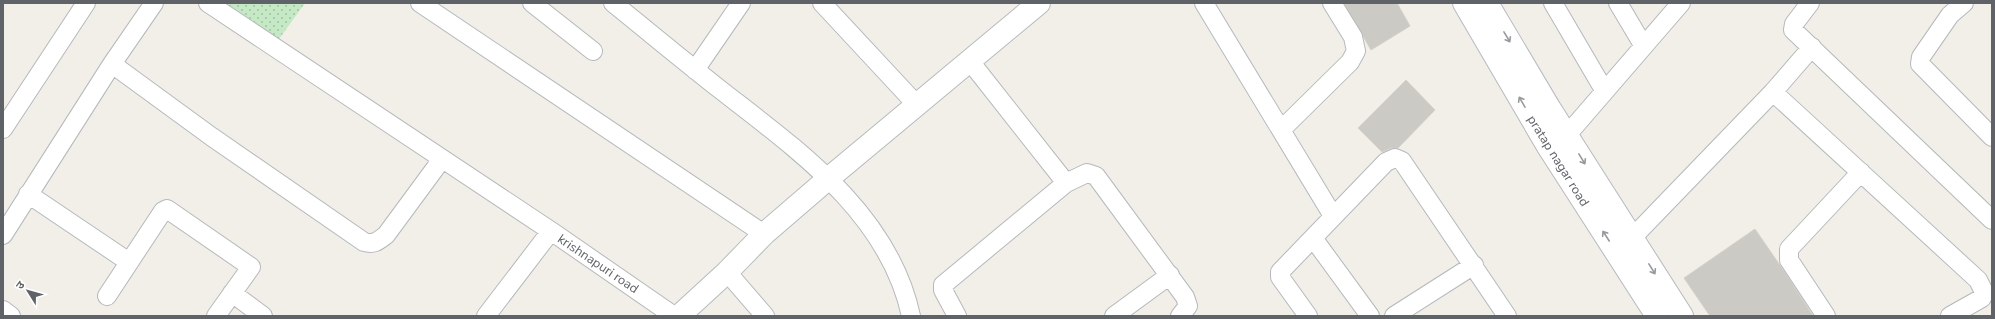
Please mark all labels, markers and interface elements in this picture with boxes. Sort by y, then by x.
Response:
one-way arrow [1504,30,1512,42]
one-way arrow [1518,96,1526,108]
street label: pratap nagar road [1523,112,1593,210]
one-way arrow [1578,154,1587,165]
street label: krishnapuri road [554,230,642,298]
one-way arrow [1602,231,1610,242]
one-way arrow [1648,263,1656,274]
north arrow [8,271,48,311]
text: उ [12,278,29,292]

